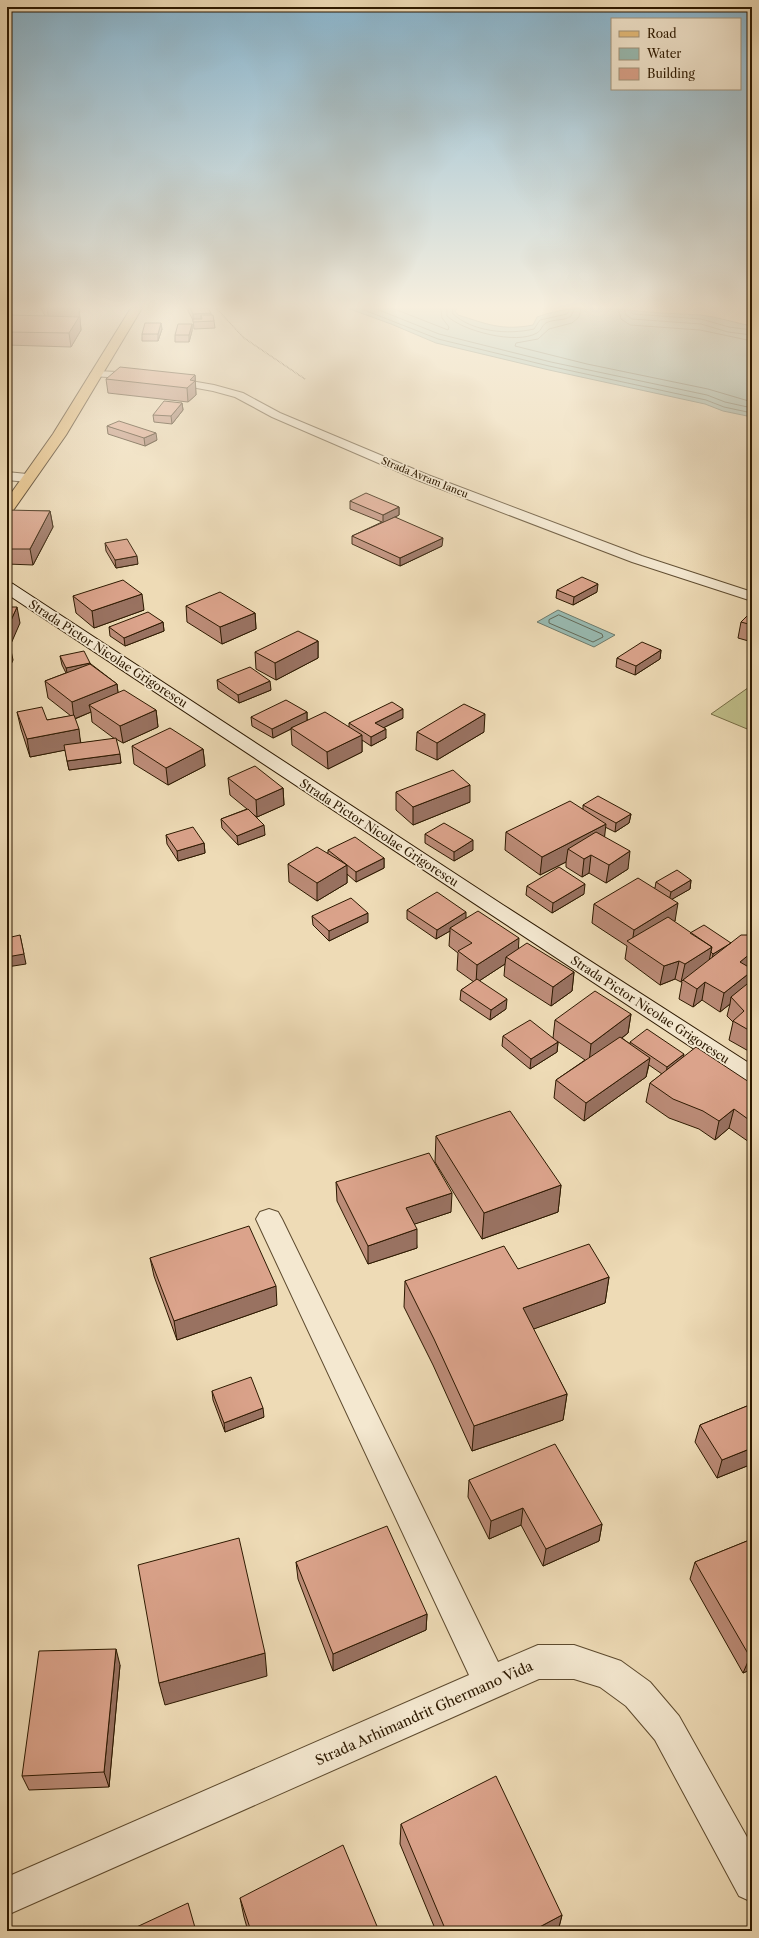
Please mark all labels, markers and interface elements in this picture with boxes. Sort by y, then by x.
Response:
legend [611,18,741,90]
text: Road [647,26,677,41]
text: Water [646,46,681,61]
text: Building [647,66,695,81]
street label: Strada Avram Iancu [379,454,470,501]
street label: Strada Pictor Nicolae Grigorescu [26,597,191,711]
street label: Strada Pictor Nicolae Grigorescu [297,776,462,890]
street label: Strada Pictor Nicolae Grigorescu [568,953,733,1067]
street label: Strada Arhimandrit Ghermano Vida [312,1656,536,1769]

